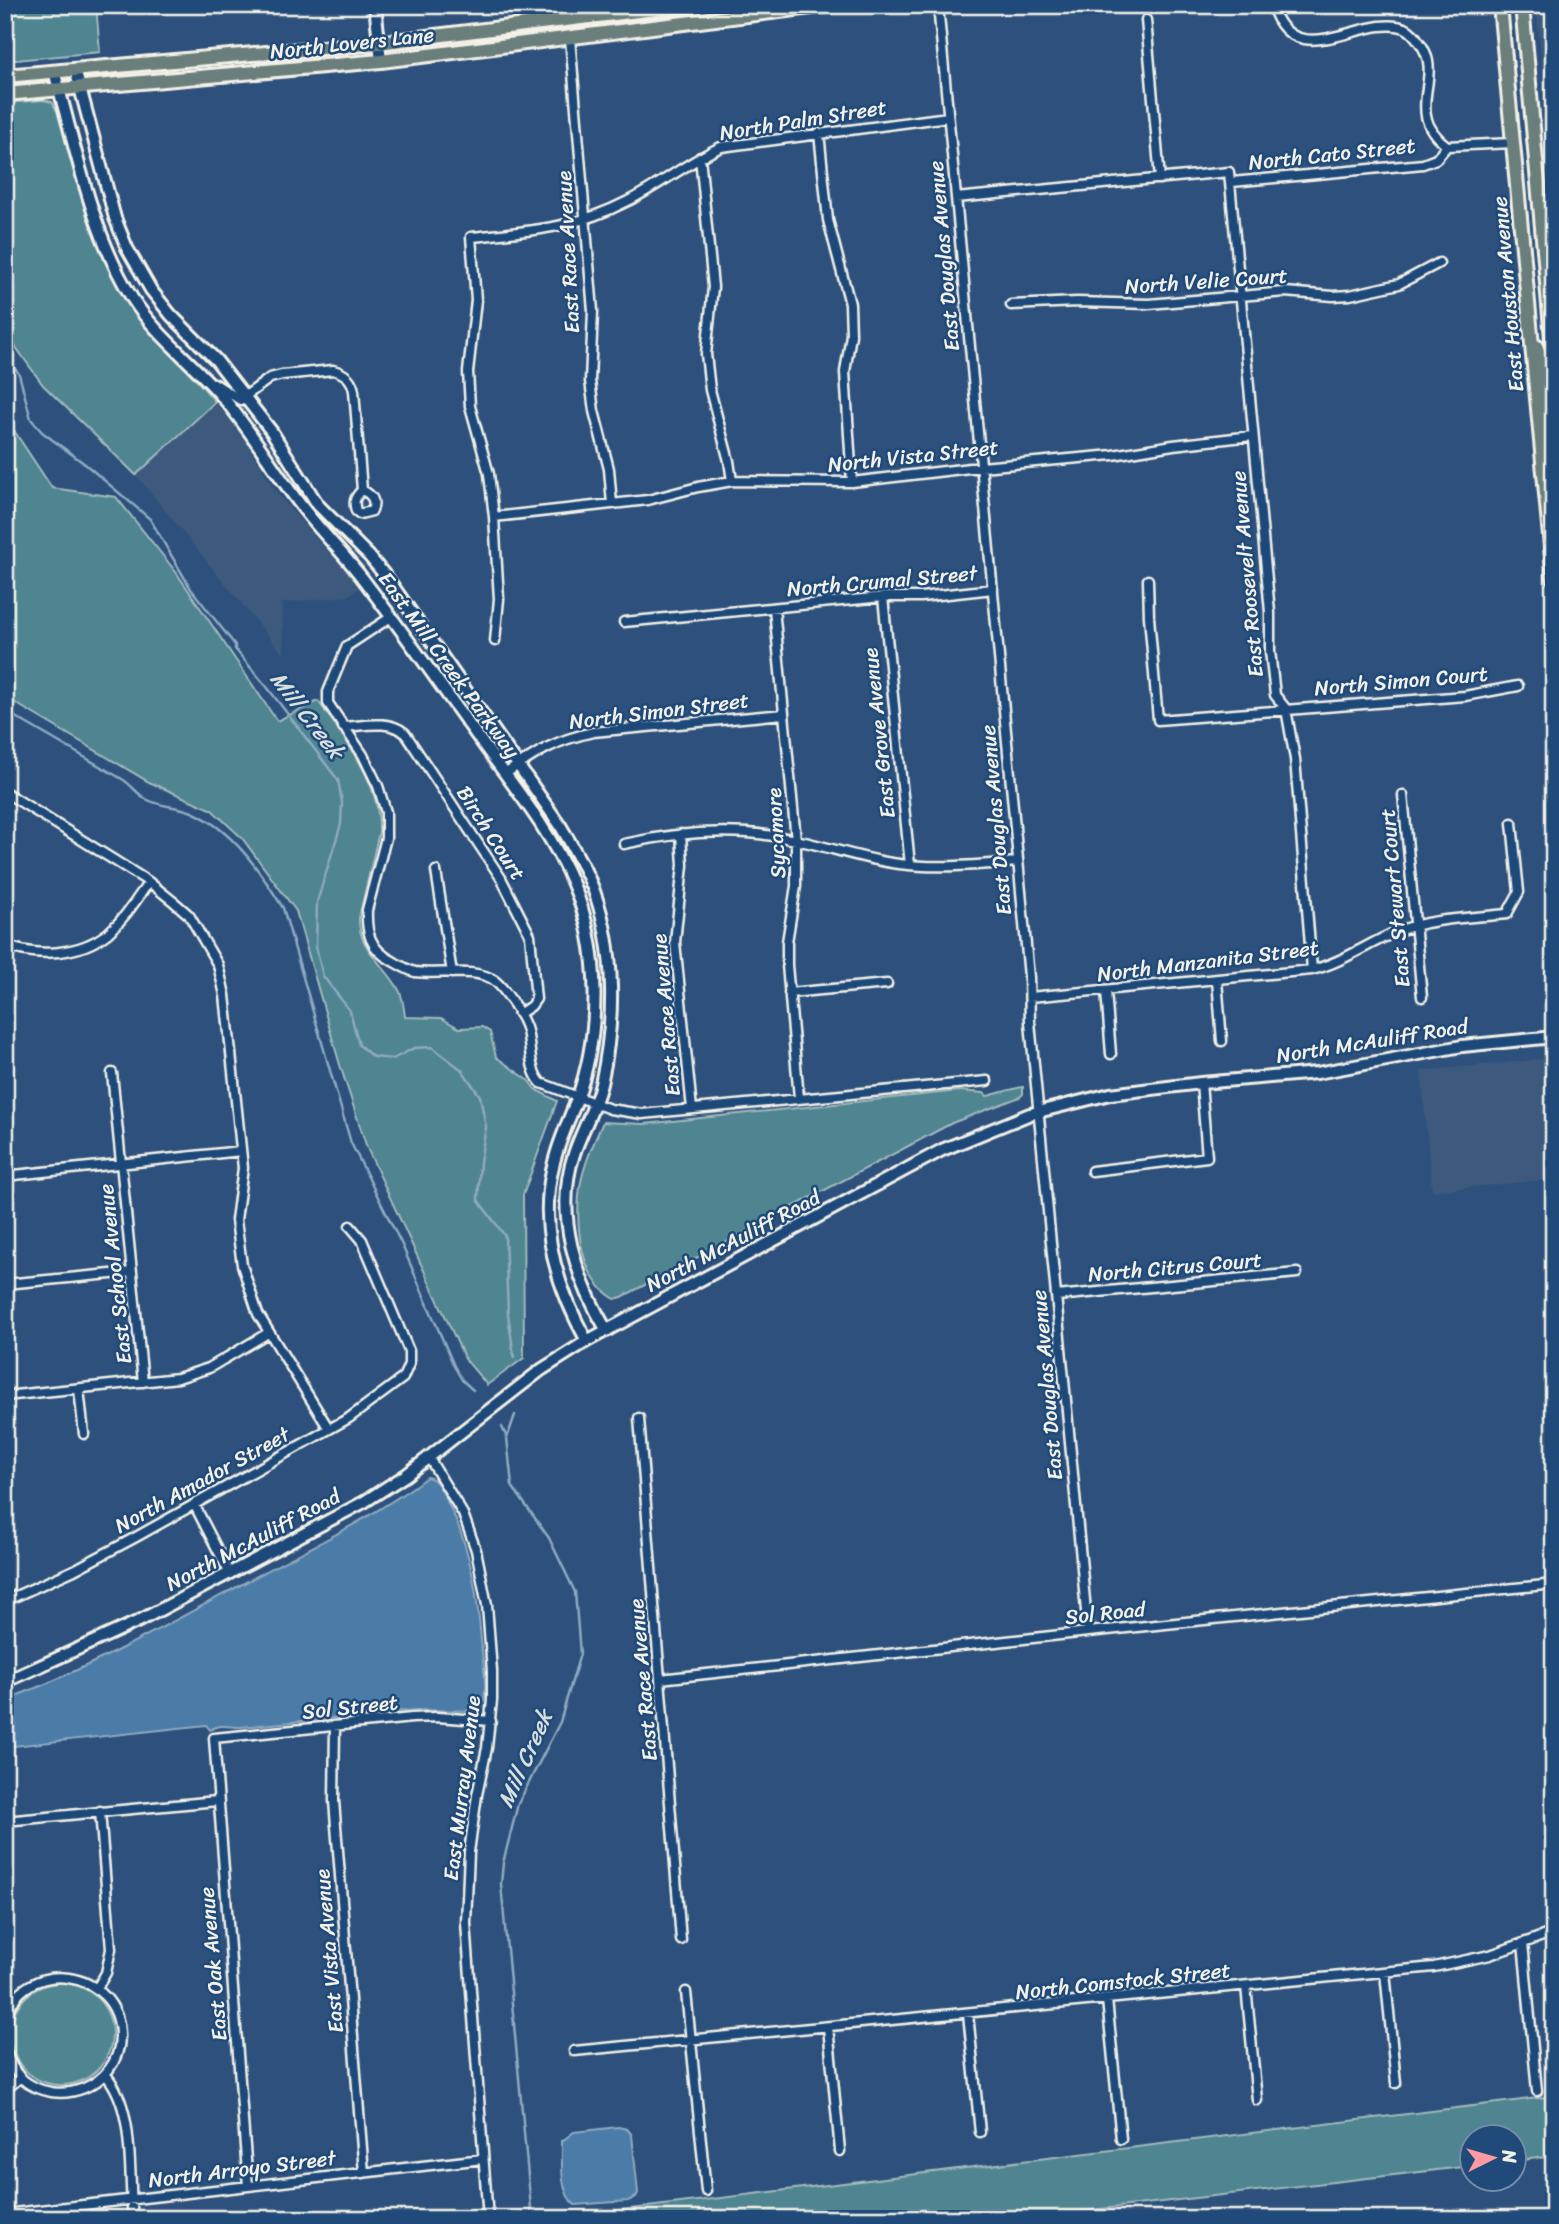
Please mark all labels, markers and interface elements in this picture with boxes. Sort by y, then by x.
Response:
street label: North Lovers Lane [268,15,436,71]
street label: North Palm Street [717,88,889,152]
street label: North Cato Street [1247,126,1417,182]
street label: East Douglas Avenue [917,159,971,353]
street label: East Race Avenue [545,170,591,334]
street label: East Houston Avenue [1481,194,1535,393]
street label: North Velie Court [1123,256,1289,306]
street label: North Vista Street [826,428,1000,484]
street label: East Roosevelt Avenue [1219,469,1275,679]
street label: North Crumal Street [785,554,980,608]
street label: East Mill Creek Parkway [368,563,530,767]
street label: East Grove Avenue [851,646,907,820]
street label: North Simon Court [1313,654,1489,708]
water label: Mill Creek [259,662,357,770]
street label: North Simon Street [567,681,751,741]
street label: East Douglas Avenue [969,723,1023,917]
street label: Birch Court [446,778,536,888]
street label: Sycamore [755,787,797,879]
street label: East Stewart Court [1368,807,1422,989]
street label: North Manzanita Street [1095,929,1321,993]
street label: East Race Avenue [640,932,692,1098]
street label: North McAuliff Road [1273,1007,1472,1075]
street label: North McAuliff Road [639,1178,829,1303]
street label: East School Avenue [87,1182,143,1366]
street label: North Citrus Court [1087,1240,1263,1294]
street label: East Douglas Avenue [1020,1288,1074,1482]
street label: North Amador Street [107,1415,298,1544]
street label: North McAuliff Road [159,1477,349,1602]
street label: Sol Road [1063,1590,1149,1636]
street label: East Race Avenue [617,1597,669,1763]
street label: Sol Street [300,1683,400,1731]
street label: East Murray Avenue [432,1693,492,1883]
water label: Mill Creek [485,1701,566,1814]
street label: East Vista Avenue [303,1867,355,2035]
street label: East Oak Avenue [187,1885,239,2042]
street label: North Comstock Street [1014,1951,1232,2011]
north arrow [1458,2122,1528,2192]
street label: North Arroyo Street [146,2138,339,2199]
text: N [1492,2148,1527,2165]

